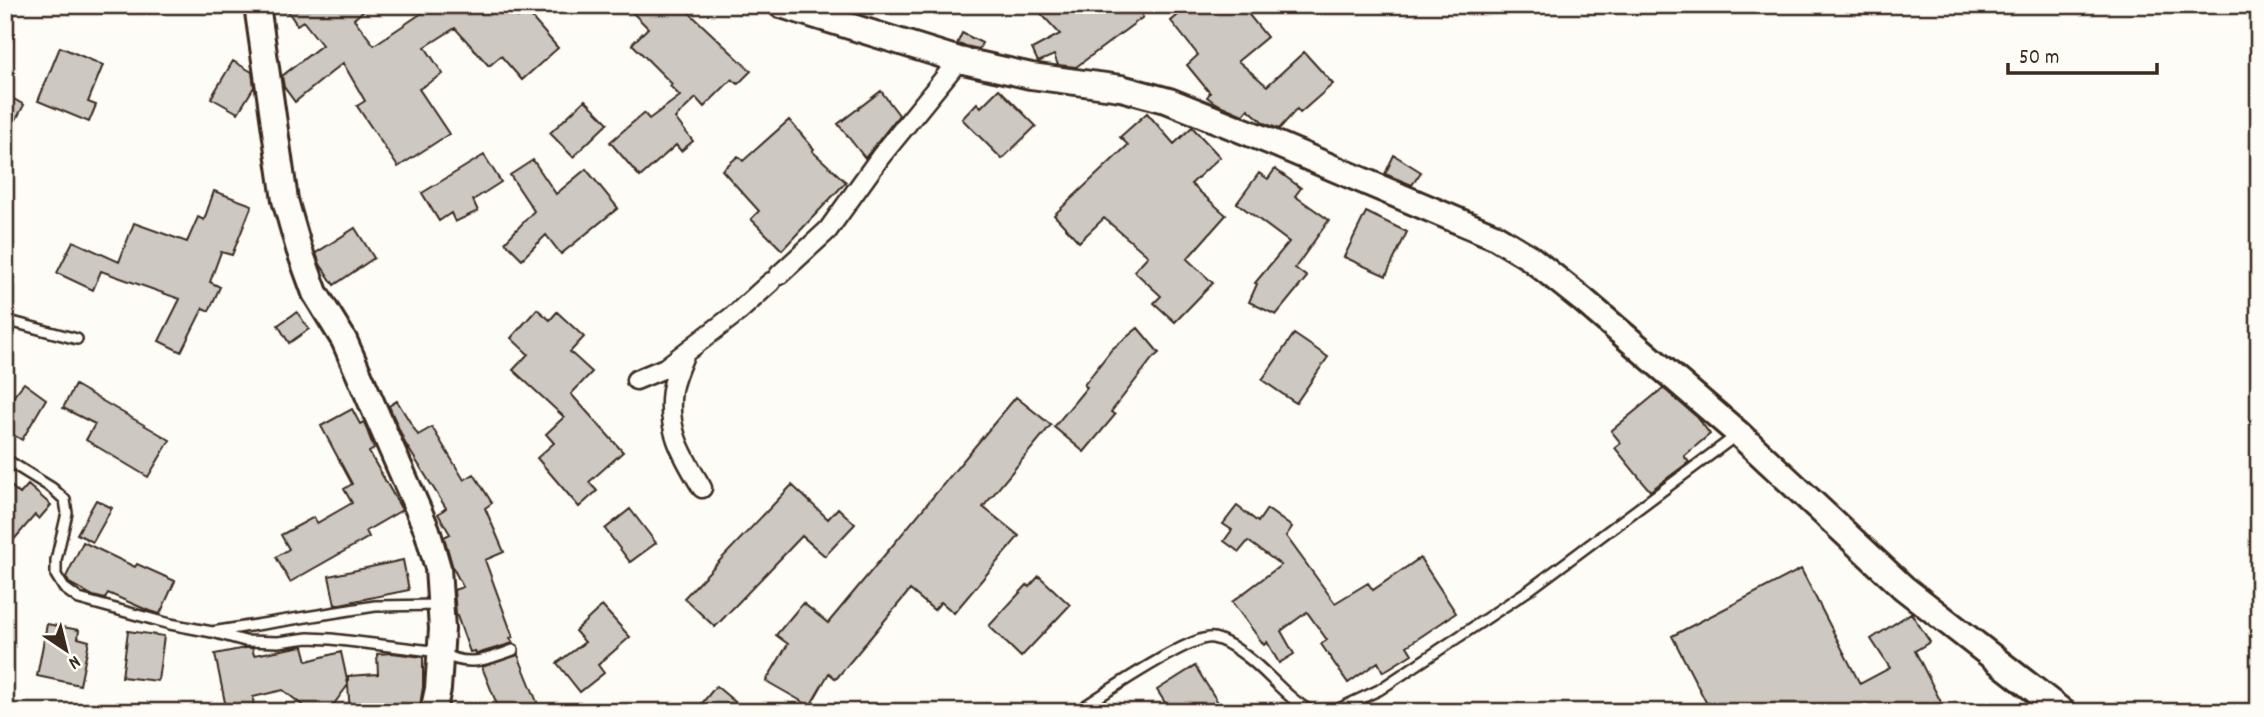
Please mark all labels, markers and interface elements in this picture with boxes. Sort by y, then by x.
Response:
scale bar [2008,32,2157,76]
text: 50 m [2019,44,2059,74]
north arrow [32,616,102,686]
text: N [62,647,85,675]

